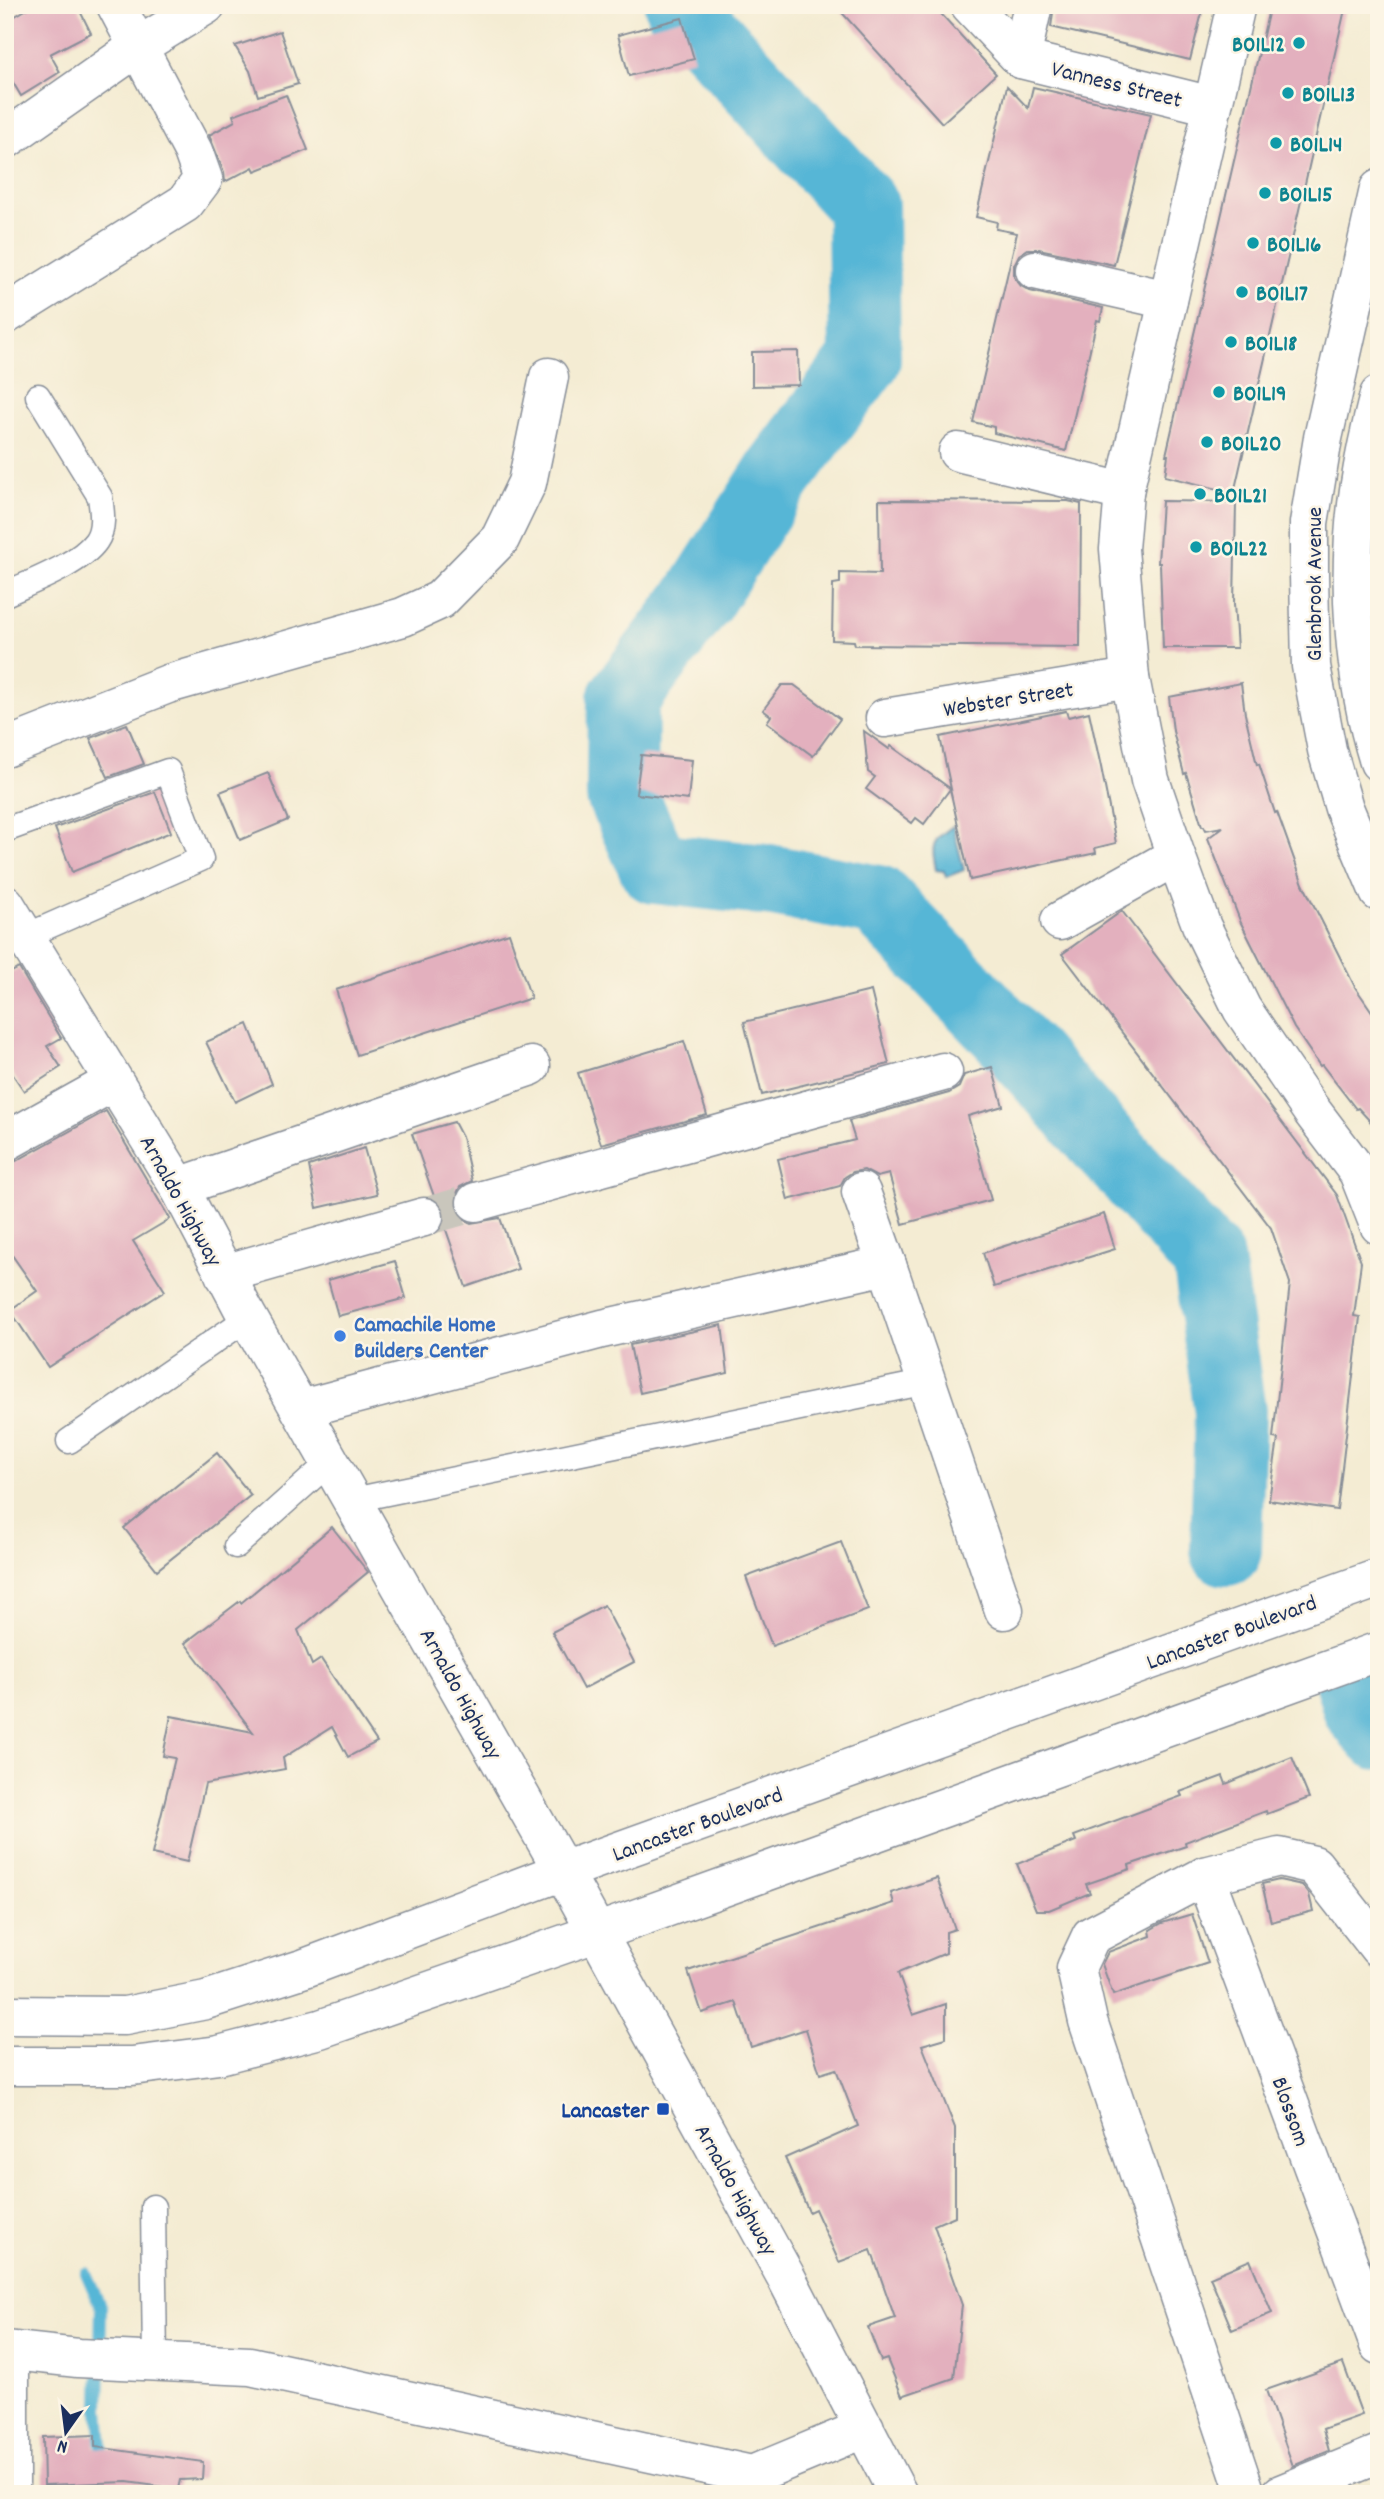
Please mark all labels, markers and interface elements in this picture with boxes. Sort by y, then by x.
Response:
place label: B01L12 [1232,30,1285,63]
marker: B01L12 [1291,35,1307,51]
street label: Vanness Street [1047,54,1185,119]
place label: B01L13 [1302,80,1355,113]
marker: B01L13 [1280,85,1296,101]
place label: B01L14 [1290,130,1342,163]
marker: B01L14 [1268,135,1284,151]
place label: B01L15 [1279,180,1333,213]
marker: B01L15 [1257,185,1273,201]
place label: B01L16 [1267,230,1321,263]
marker: B01L16 [1245,235,1261,251]
place label: B01L17 [1256,279,1308,312]
marker: B01L17 [1234,284,1250,300]
place label: B01L18 [1245,329,1297,362]
marker: B01L18 [1223,334,1239,350]
place label: B01L19 [1233,379,1286,412]
marker: B01L19 [1211,384,1227,400]
place label: B01L20 [1221,429,1281,462]
marker: B01L20 [1199,434,1215,450]
place label: B01L21 [1214,481,1267,514]
marker: B01L21 [1192,486,1208,502]
street label: Glenbrook Avenue [1300,507,1333,661]
place label: B01L22 [1210,534,1268,567]
marker: B01L22 [1188,539,1204,555]
street label: Webster Street [941,675,1076,728]
street label: Arnaldo Highway [129,1130,229,1274]
place label: Camachile Home Builders Center [354,1310,496,1369]
marker: Camachile Home Builders Center [332,1328,348,1344]
street label: Lancaster Boulevard [1142,1588,1322,1680]
street label: Arnaldo Highway [409,1623,509,1767]
street label: Lancaster Boulevard [608,1780,788,1872]
street label: Blossom [1261,2073,1317,2152]
place label: Lancaster [561,2096,649,2129]
marker: Lancaster [655,2101,671,2117]
street label: Arnaldo Highway [684,2119,784,2263]
north arrow [32,2398,102,2468]
text: N [55,2431,71,2459]

